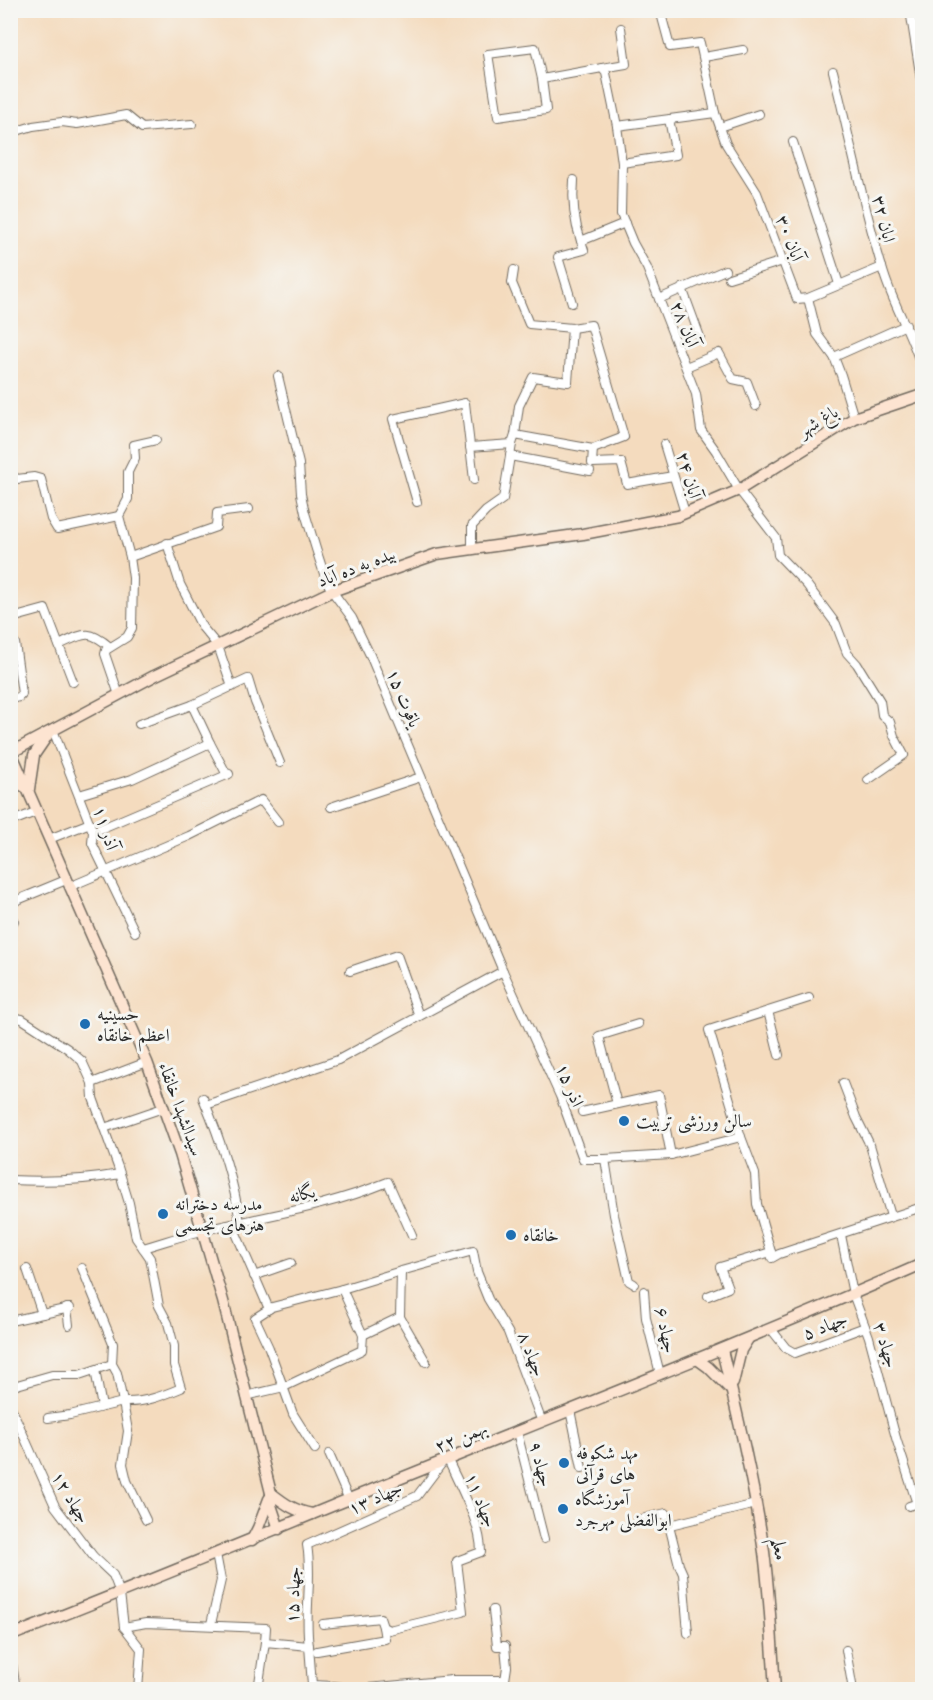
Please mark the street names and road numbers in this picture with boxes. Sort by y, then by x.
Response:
street label: ابان ۳۲ [866,193,901,245]
street label: آبان ۳۰ [769,211,810,267]
street label: آبان ۲۸ [664,297,706,353]
street label: باغ شهر [792,400,844,446]
street label: آبان ۲۴ [670,449,708,503]
street label: بیده به ده آباد [314,541,399,594]
street label: یاقوت ۱۵ [380,665,428,733]
street label: آذر ۱۱ [87,803,125,855]
street label: سیدالشهدا خانقاء [152,1059,209,1160]
street label: اذر ۱۵ [549,1060,590,1111]
street label: یگانه [286,1179,320,1210]
street label: جهاد ۶ [648,1305,683,1355]
street label: جهاد ۵ [799,1306,851,1346]
street label: جهاد ۳ [867,1319,904,1371]
street label: جهاد ۸ [512,1328,552,1380]
street label: ۲۲ بهمن [431,1416,491,1459]
street label: جهاد ۹ [522,1438,559,1490]
street label: جهاد ۱۲ [45,1466,96,1528]
street label: جهاد ۱۱ [458,1469,503,1531]
street label: جهاد ۱۳ [344,1475,406,1521]
street label: معلم [761,1536,793,1563]
street label: جهاد ۱۵ [280,1566,307,1624]

